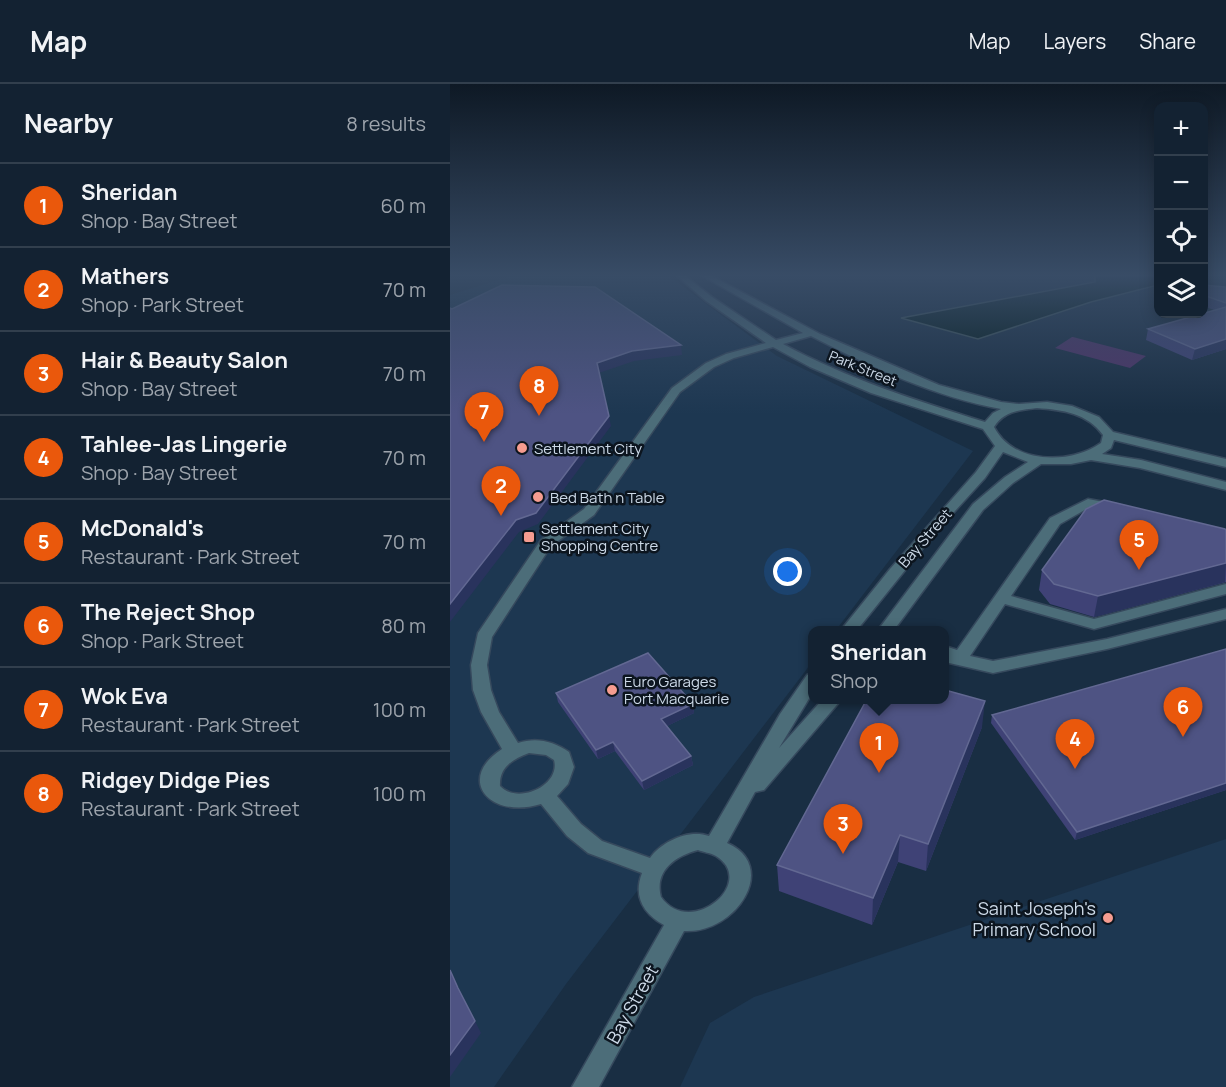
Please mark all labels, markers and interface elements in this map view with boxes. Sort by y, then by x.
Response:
text: Map [30,22,87,60]
text: Map [969,27,1010,55]
text: Layers [1043,27,1106,55]
text: Share [1139,27,1196,55]
map controls [1154,102,1208,318]
button: + [1154,102,1208,156]
text: Nearby [24,105,113,141]
text: 8 results [346,110,426,137]
button: − [1154,156,1208,210]
text: Sheridan [81,177,177,207]
text: 1 [39,192,48,219]
text: 60 m [380,192,426,219]
text: Shop · Bay Street [81,207,237,234]
button: locate [1154,210,1208,264]
text: Mathers [81,261,169,291]
button: layers [1154,264,1208,318]
text: 2 [38,276,49,303]
text: 70 m [383,276,426,303]
text: Shop · Park Street [81,291,244,318]
text: Hair & Beauty Salon [81,345,288,375]
street label: Park Street [826,346,900,390]
text: 3 [38,360,49,387]
text: 70 m [383,360,426,387]
pin: 8 [520,366,559,416]
text: Shop · Bay Street [81,375,237,402]
pin: 7 [465,392,504,442]
text: Tahlee-Jas Lingerie [81,429,287,459]
place label: Settlement City [534,438,642,459]
marker: Settlement City [515,441,529,455]
text: 4 [37,444,50,471]
text: 70 m [383,444,426,471]
text: Shop · Bay Street [81,459,237,486]
pin: 2 [482,466,520,516]
place label: Bed Bath n Table [550,487,665,508]
marker: Bed Bath n Table [531,490,545,504]
street label: Bay Street [893,504,957,572]
text: McDonald's [81,513,204,543]
place label: Settlement City Shopping Centre [541,518,659,556]
pin: 5 [1120,520,1158,570]
text: 5 [38,528,49,555]
text: 70 m [383,528,426,555]
marker: Settlement City Shopping Centre [522,530,536,544]
text: Restaurant · Park Street [81,543,300,570]
your location [773,557,802,586]
text: The Reject Shop [81,597,255,627]
text: 6 [37,612,50,639]
text: 80 m [381,612,426,639]
popup [808,626,949,704]
text: Shop · Park Street [81,627,244,654]
text: Sheridan [830,637,927,667]
text: Shop [830,667,878,694]
place label: Euro Garages Port Macquarie [624,671,730,709]
text: Wok Eva [81,681,168,711]
marker: Euro Garages Port Macquarie [605,683,619,697]
pin: 6 [1164,688,1202,737]
text: 7 [38,696,49,723]
text: 100 m [373,696,426,723]
text: Restaurant · Park Street [81,711,300,738]
pin: 4 [1056,720,1094,769]
pin: 1 [860,724,898,773]
text: Ridgey Didge Pies [81,765,270,795]
text: 8 [37,780,50,807]
text: 100 m [373,780,426,807]
text: Restaurant · Park Street [81,795,300,822]
pin: 3 [824,804,862,854]
place label: Saint Joseph's Primary School [972,896,1096,941]
marker: Saint Joseph's Primary School [1101,911,1115,925]
street label: Bay Street [601,960,663,1048]

